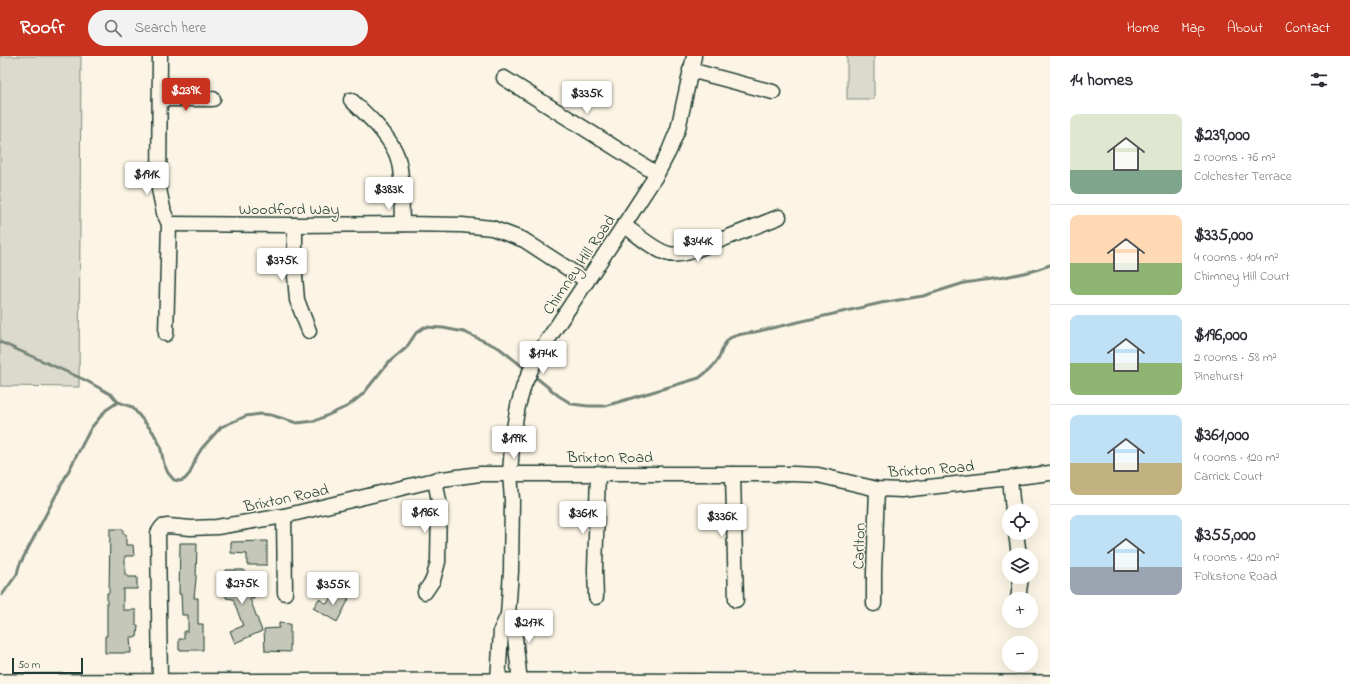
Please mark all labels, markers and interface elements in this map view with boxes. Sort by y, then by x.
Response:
search box [88,10,368,46]
text: Roofr [20,15,64,42]
icon: search [102,17,124,39]
text: Search here [134,17,206,39]
text: Home [1127,18,1159,39]
text: Map [1181,18,1205,39]
text: About [1227,18,1263,39]
text: Contact [1285,18,1330,39]
text: 14 homes [1070,68,1133,93]
icon: filters [1308,69,1330,91]
pin: $239K [158,78,214,112]
text: $239K [171,81,201,100]
pin: $335K [559,81,615,115]
text: $335K [571,84,603,103]
text: $239,000 [1194,123,1250,148]
icon: home [1102,130,1150,178]
text: 2 rooms · 76 m² [1194,148,1276,167]
pin: $191K [119,162,175,196]
text: $191K [134,165,160,184]
text: Colchester Terrace [1194,167,1292,186]
pin: $383K [361,177,417,211]
text: $383K [374,180,404,199]
street label: Woodford Way [239,198,339,222]
street label: Chimney Hill Road [537,210,622,320]
text: $335,000 [1194,223,1253,248]
pin: $344K [670,229,726,263]
icon: home [1102,231,1150,279]
text: $344K [683,232,713,251]
pin: $375K [254,248,310,282]
text: 4 rooms · 104 m² [1194,248,1278,267]
text: $375K [266,251,298,270]
text: Chimney Hill Court [1194,267,1290,286]
text: $196,000 [1194,323,1247,348]
icon: home [1102,331,1150,379]
pin: $174K [515,341,571,375]
text: $174K [528,344,558,363]
text: 2 rooms · 58 m² [1194,348,1277,367]
text: Pinehurst [1194,367,1244,386]
text: $361,000 [1194,423,1249,448]
pin: $199K [486,426,542,460]
text: $199K [501,429,527,448]
icon: home [1102,431,1150,479]
street label: Brixton Road [566,446,653,470]
text: 4 rooms · 120 m² [1194,448,1280,467]
street label: Brixton Road [886,455,975,485]
text: Carrick Court [1194,467,1263,486]
street label: Brixton Road [241,478,331,520]
pin: $196K [397,500,453,534]
pin: $361K [555,501,611,535]
text: $196K [411,503,439,522]
text: $361K [568,504,598,523]
pin: $336K [694,504,750,538]
map controls [1002,504,1038,672]
button: locate [1002,504,1038,540]
text: $336K [707,507,737,526]
street label: Carlton [847,522,873,570]
text: $355,000 [1194,523,1256,548]
icon: home [1102,531,1150,579]
button: layers [1002,548,1038,584]
text: 4 rooms · 120 m² [1194,548,1280,567]
text: Folkstone Road [1194,567,1277,586]
pin: $275K [214,571,270,605]
pin: $355K [305,572,361,606]
text: $275K [225,574,259,593]
text: $355K [316,575,350,594]
button: + [1002,592,1038,628]
pin: $217K [501,610,557,644]
text: $217K [514,613,544,632]
button: − [1002,636,1038,672]
scale bar [12,656,83,675]
text: 50 m [18,657,40,673]

